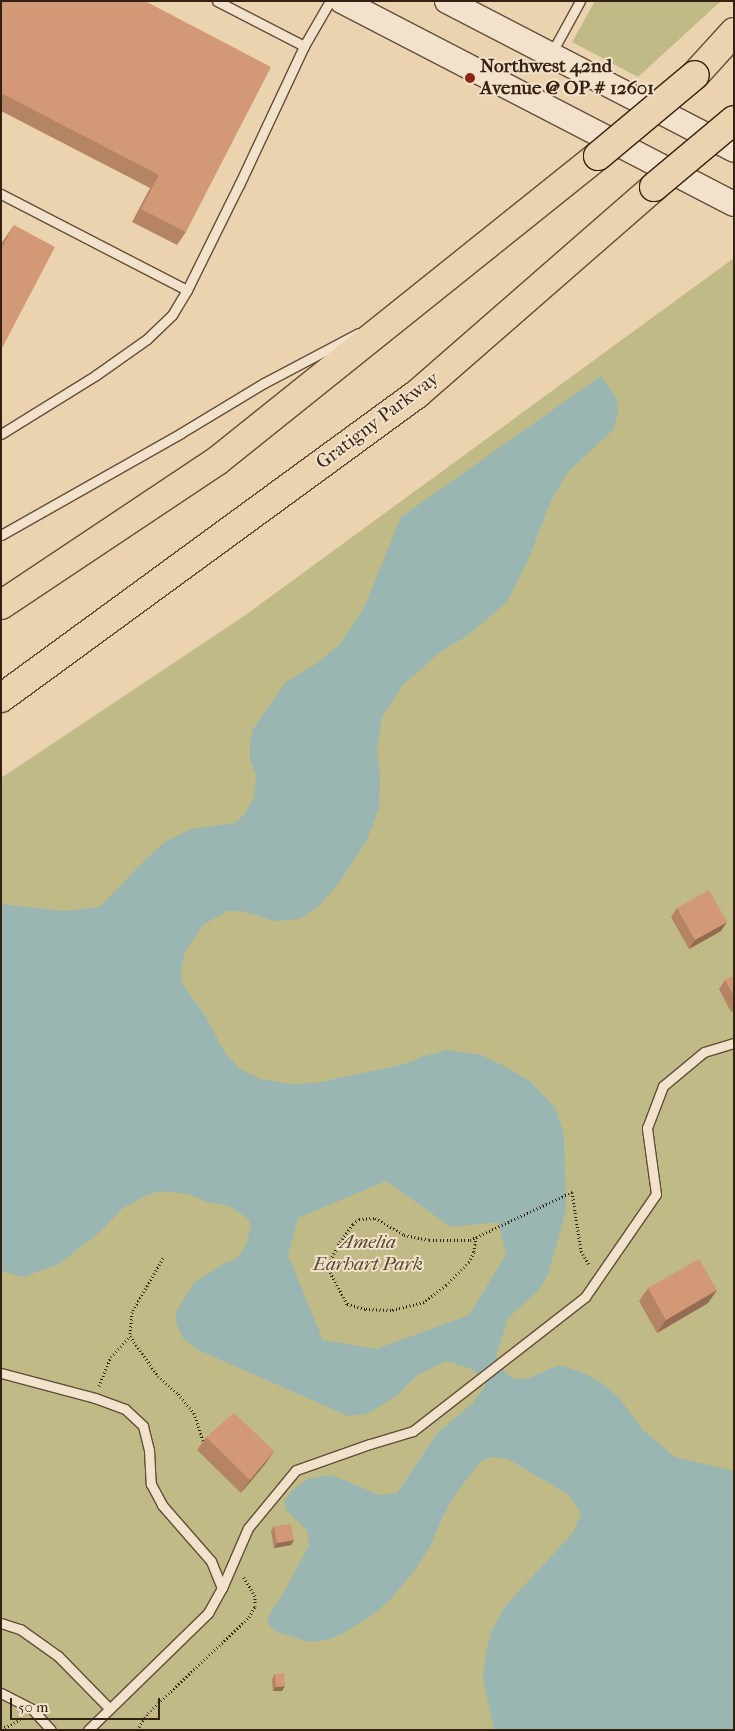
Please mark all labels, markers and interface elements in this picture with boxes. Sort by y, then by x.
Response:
place label: Northwest 42nd Avenue @ OP # 12601 [480,56,654,100]
marker: Northwest 42nd Avenue @ OP # 12601 [464,72,476,84]
street label: Gratigny Parkway [312,367,444,475]
park label: Amelia Earhart Park [313,1232,423,1276]
scale bar [12,1688,162,1720]
text: 50 m [18,1698,48,1716]

